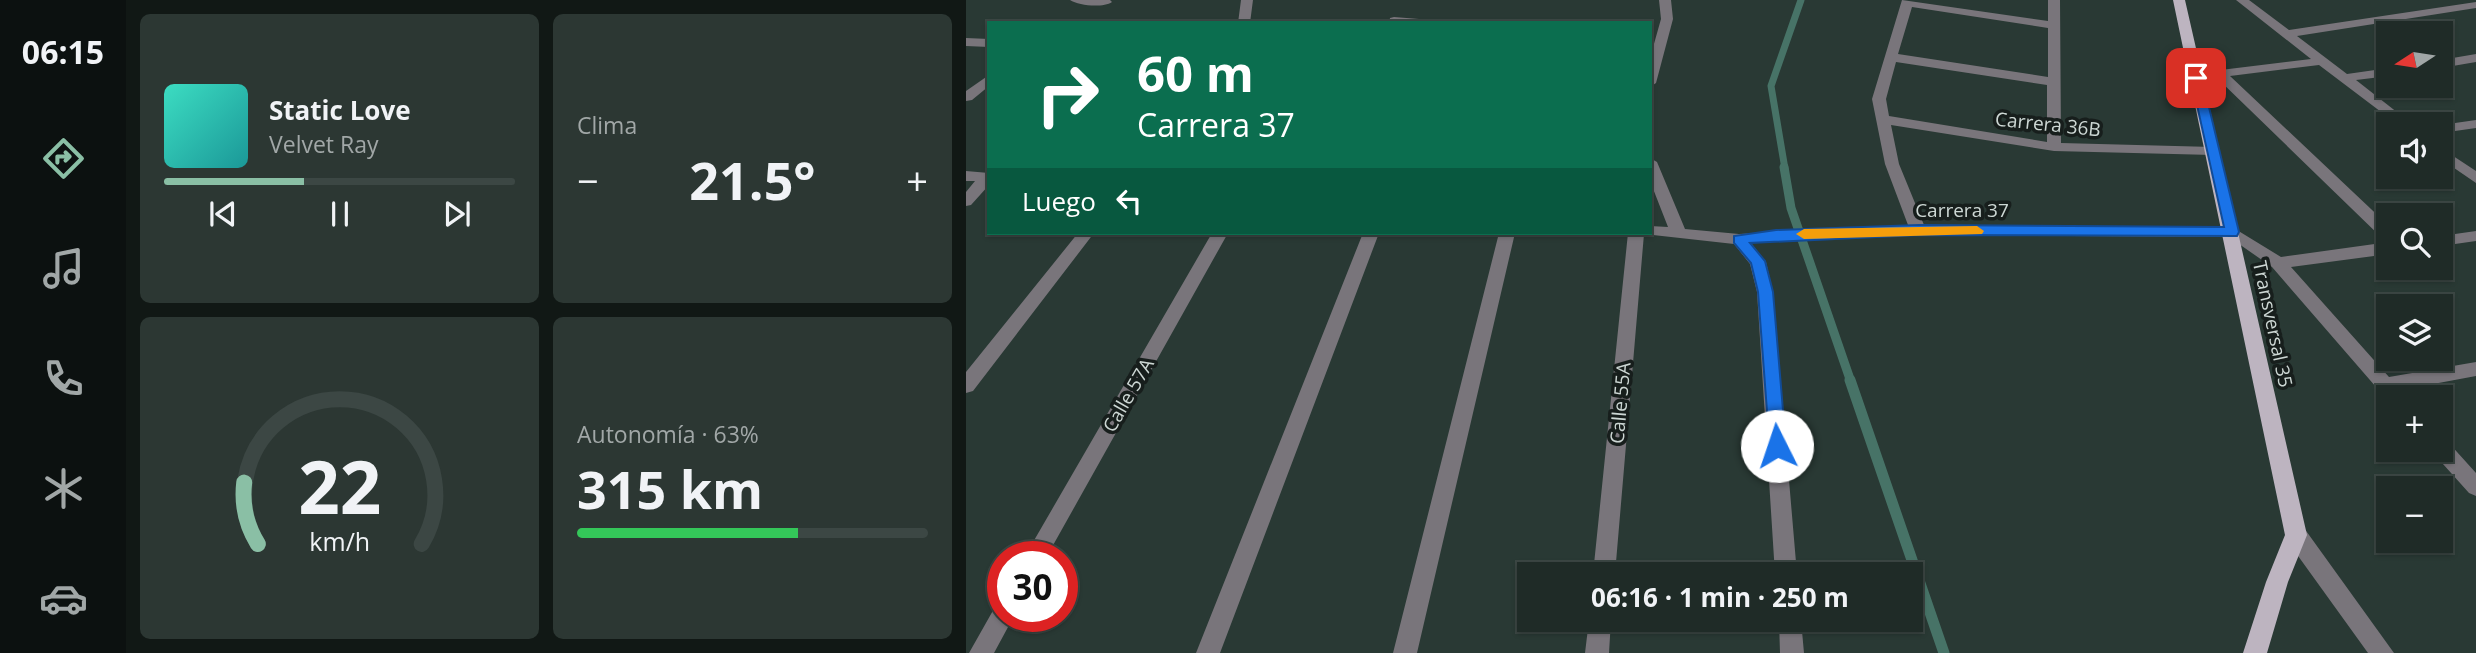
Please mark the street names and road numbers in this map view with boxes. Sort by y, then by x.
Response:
street label: Carrera 36B [1994,106,2102,142]
street label: Carrera 37 [1915,197,2009,223]
street label: Transversal 35 [2247,258,2299,390]
street label: Calle 57A [1096,353,1160,437]
street label: Calle 55A [1603,361,1637,445]

